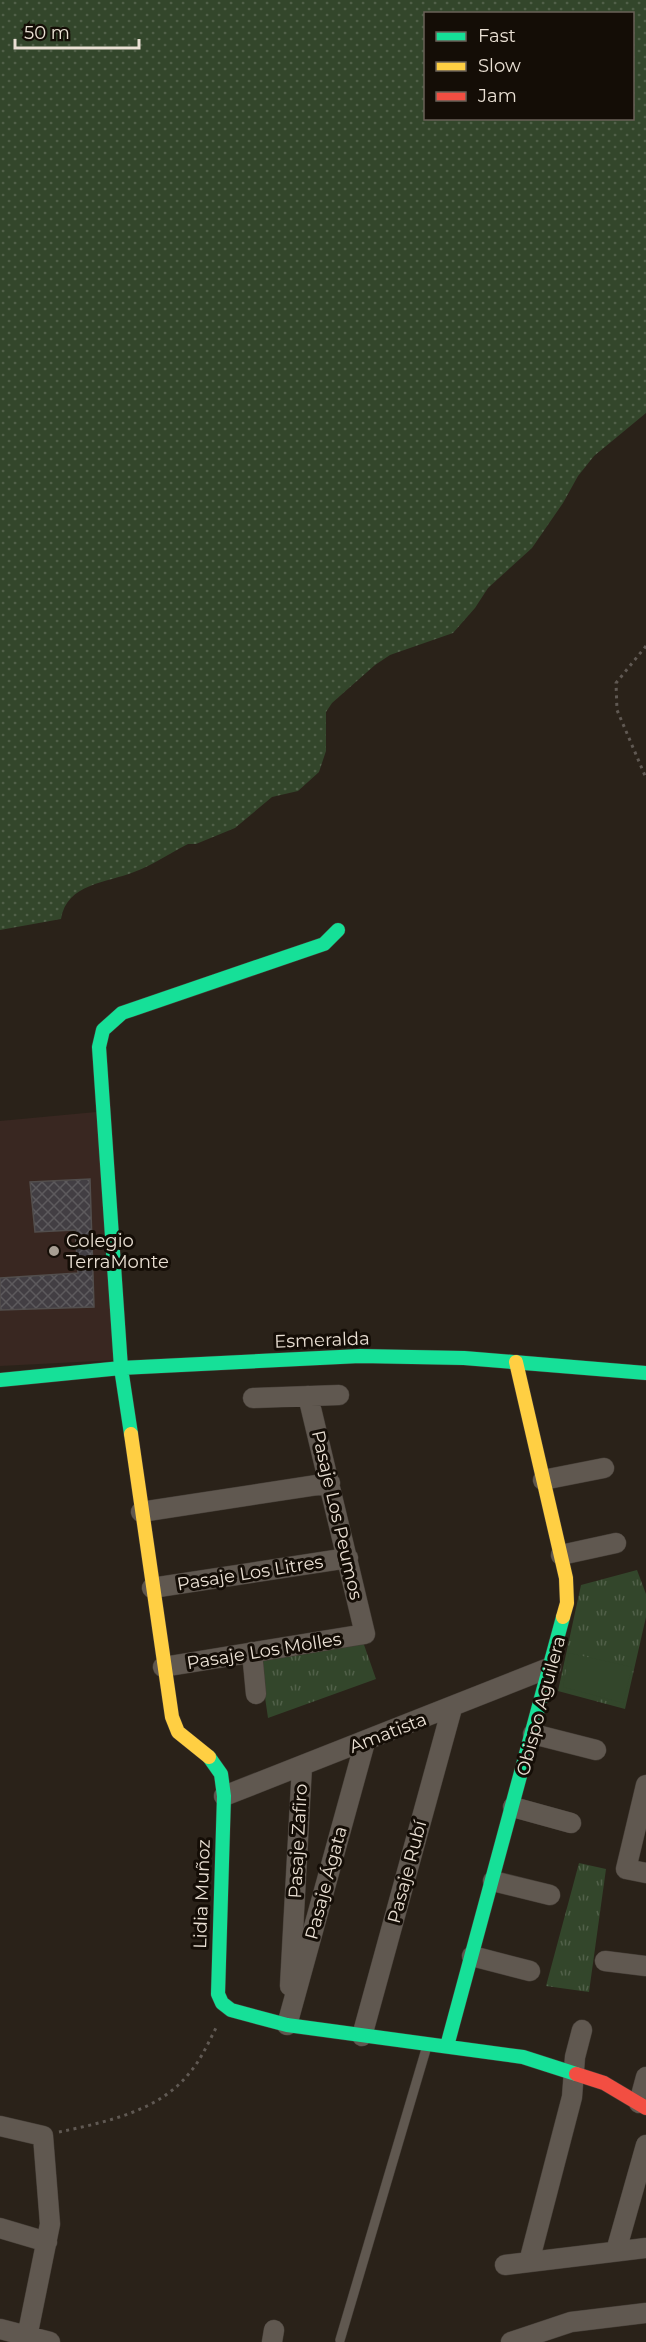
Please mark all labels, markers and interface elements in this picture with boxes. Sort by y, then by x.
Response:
scale bar [15,12,140,50]
legend [424,12,634,120]
text: 50 m [24,22,70,44]
text: Fast [478,25,516,47]
text: Slow [478,55,521,77]
text: Jam [477,85,517,107]
place label: Colegio TerraMonte [66,1230,169,1273]
marker: Colegio TerraMonte [47,1244,61,1258]
street label: Esmeralda [274,1327,370,1353]
street label: Pasaje Los Peumos [307,1428,367,1602]
street label: Pasaje Los Litres [175,1551,325,1595]
street label: Pasaje Los Molles [185,1628,343,1674]
street label: Obispo Aguilera [512,1634,570,1778]
street label: Amatista [346,1708,430,1758]
street label: Pasaje Zafiro [284,1783,312,1899]
street label: Pasaje Rubí [383,1817,432,1926]
street label: Pasaje Ágata [300,1824,352,1942]
street label: Lidia Muñoz [189,1839,215,1949]

